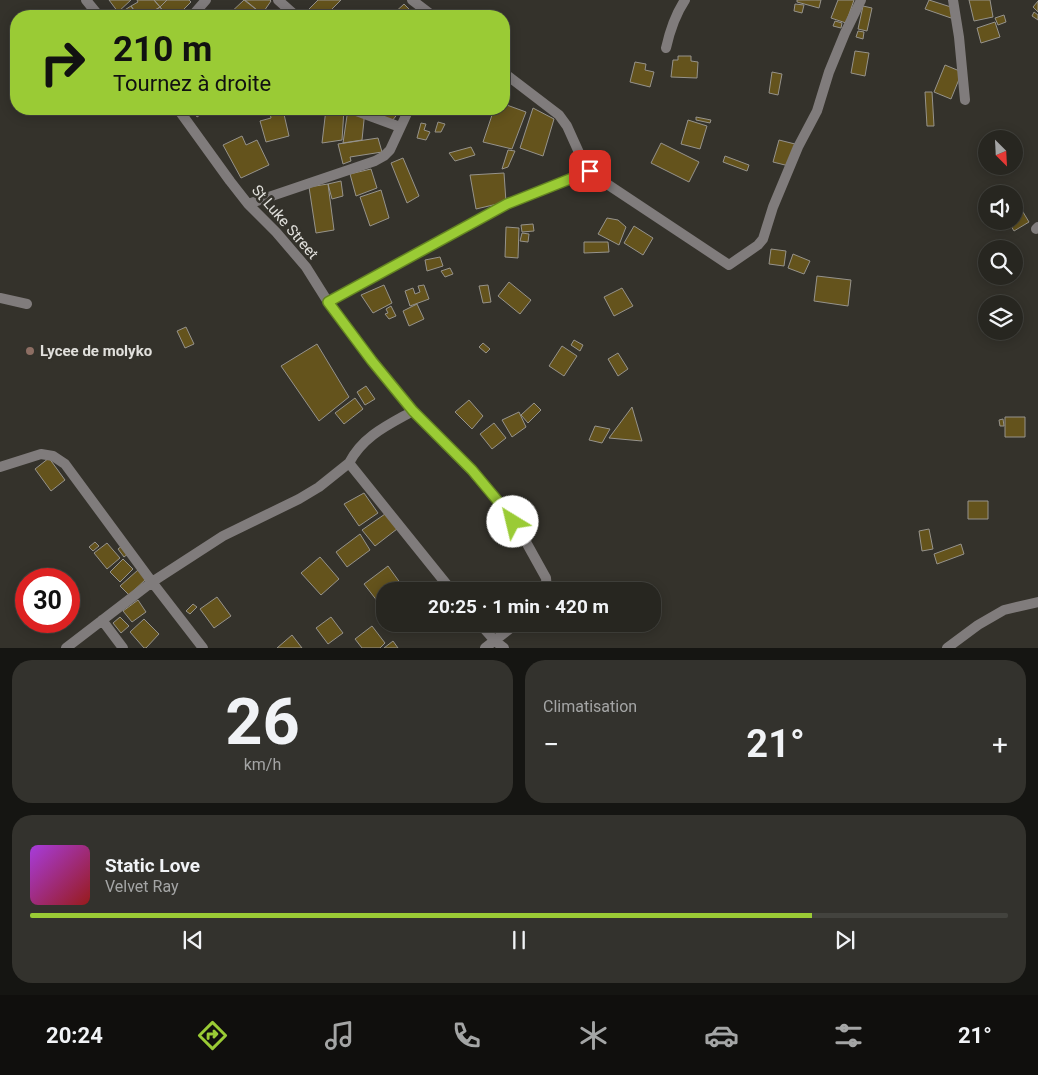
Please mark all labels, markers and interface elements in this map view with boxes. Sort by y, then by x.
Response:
text: 210 m [113,29,212,70]
icon: right [30,30,95,95]
text: Tournez à droite [113,71,271,96]
north arrow [978,130,1022,175]
map controls [978,130,1023,340]
pin [569,150,611,192]
icon: arrive [576,157,604,185]
street label: St Luke Street [248,181,322,263]
button: sound [978,185,1023,230]
button: search [978,240,1023,285]
button: layers [978,295,1023,340]
place label: Lycee de molyko [40,342,152,360]
marker: Lycee de molyko [24,345,36,357]
position arrow [486,495,538,547]
speed limit sign: 30 [15,568,80,633]
text: 20:25 · 1 min · 420 m [428,595,609,618]
text: 26 [225,684,300,760]
text: Climatisation [543,697,637,716]
text: 21° [746,722,805,766]
text: − [543,728,559,761]
text: + [992,728,1008,761]
text: km/h [244,755,281,774]
text: Static Love [105,854,200,877]
text: Velvet Ray [105,877,179,896]
icon: previous [179,926,207,954]
icon: pause [505,926,533,954]
icon: next [831,926,859,954]
icon: directions [195,1018,230,1053]
icon: music [322,1018,357,1053]
icon: phone [449,1018,484,1053]
icon: climate [576,1018,611,1053]
icon: car [704,1018,739,1053]
icon: filters [831,1018,866,1053]
text: 20:24 [46,1023,103,1048]
text: 21° [958,1023,992,1048]

